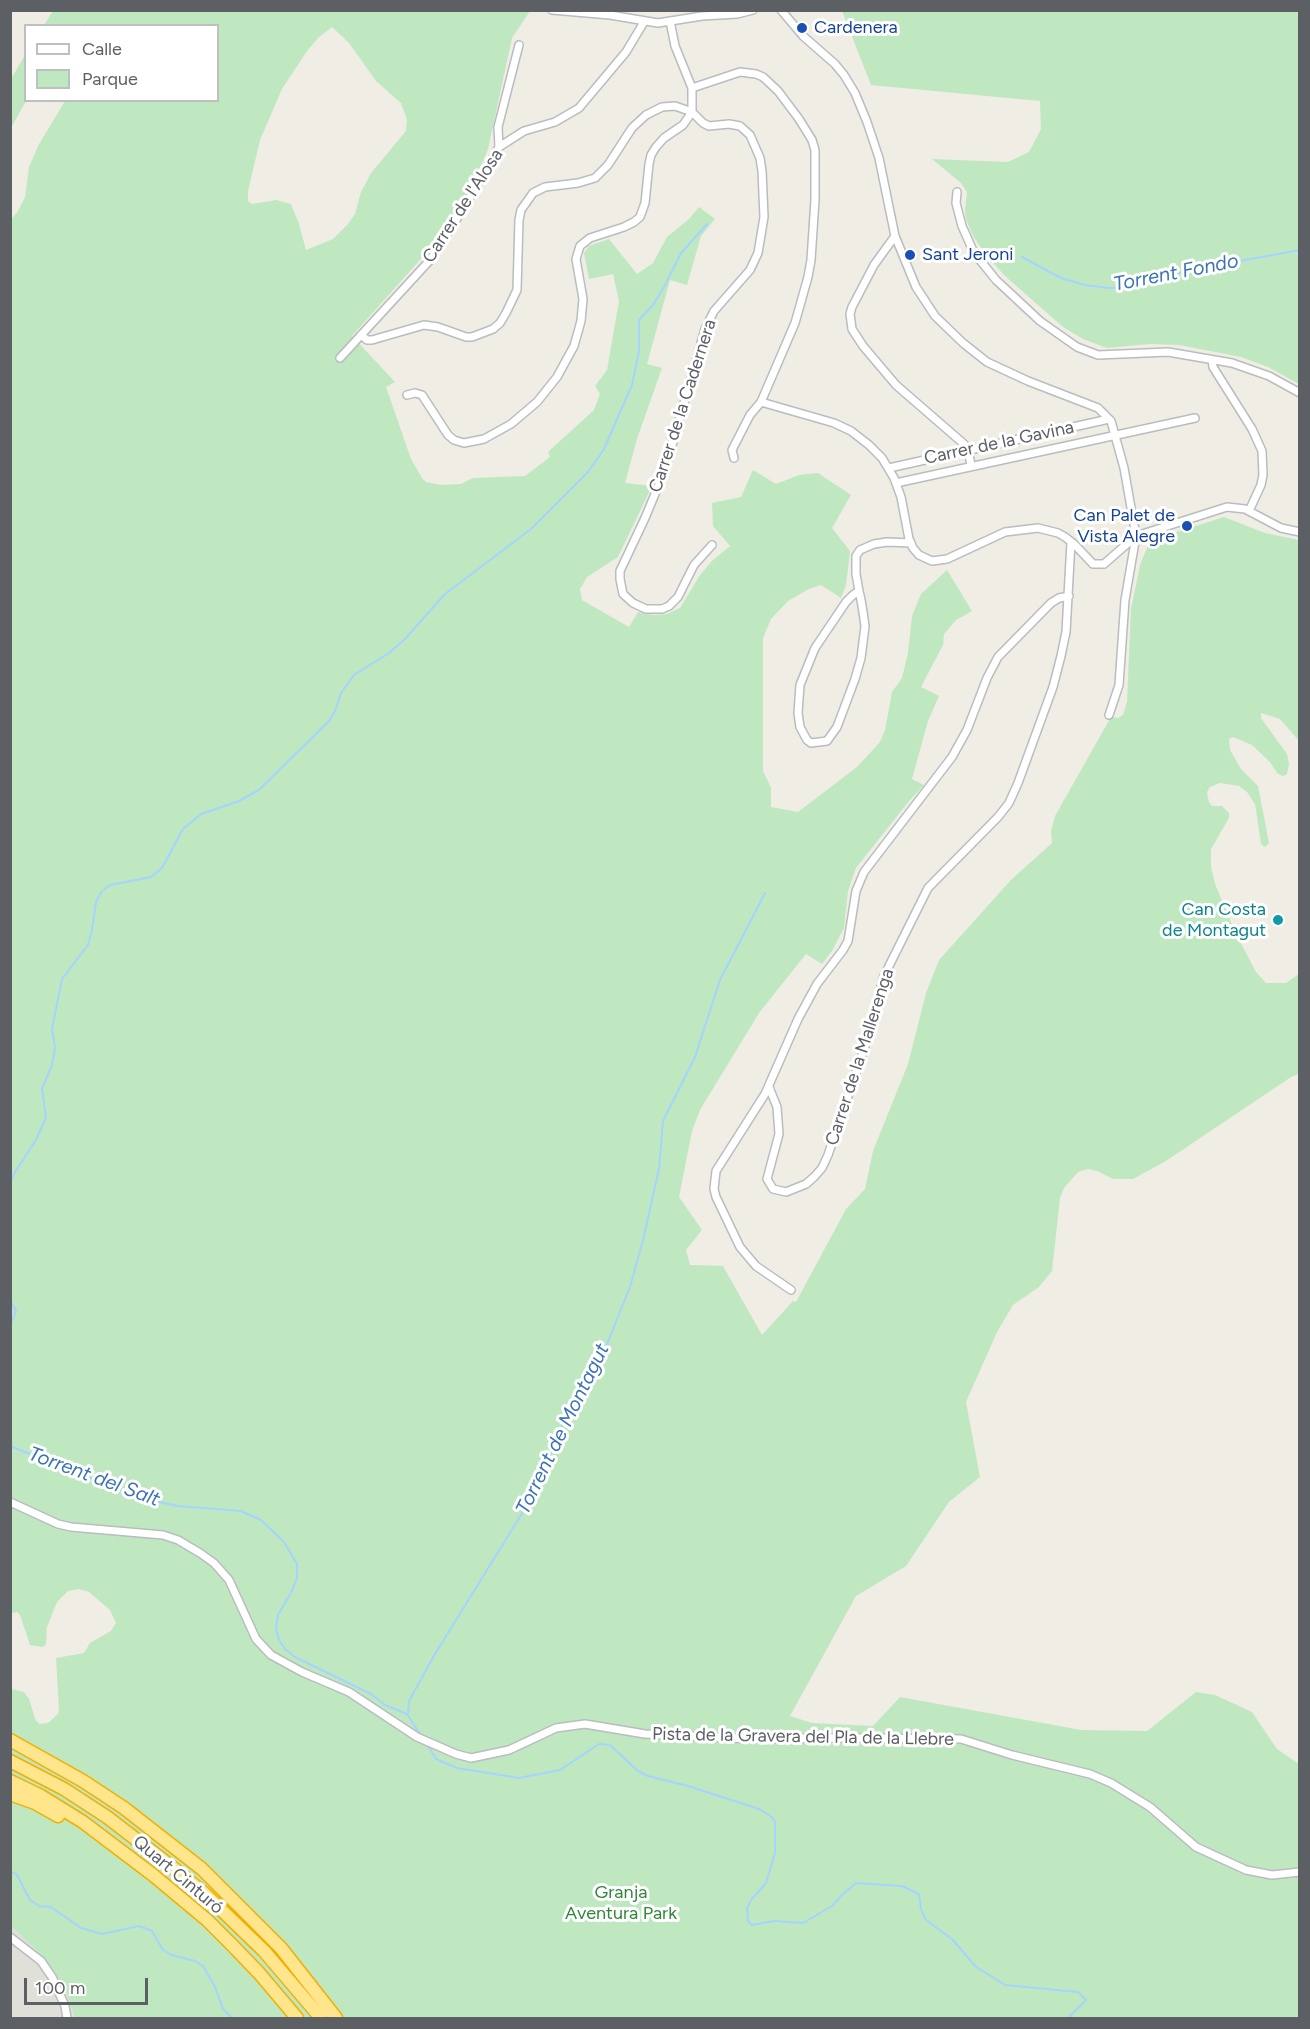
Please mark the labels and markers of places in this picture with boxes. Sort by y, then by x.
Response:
place label: Cardenera [814,17,898,39]
marker: Cardenera [795,21,809,35]
place label: Sant Jeroni [922,244,1013,266]
marker: Sant Jeroni [903,248,917,262]
place label: Can Palet de Vista Alegre [1074,505,1175,548]
marker: Can Palet de Vista Alegre [1180,519,1194,533]
place label: Can Costa de Montagut [1162,899,1266,942]
marker: Can Costa de Montagut [1271,913,1285,927]

